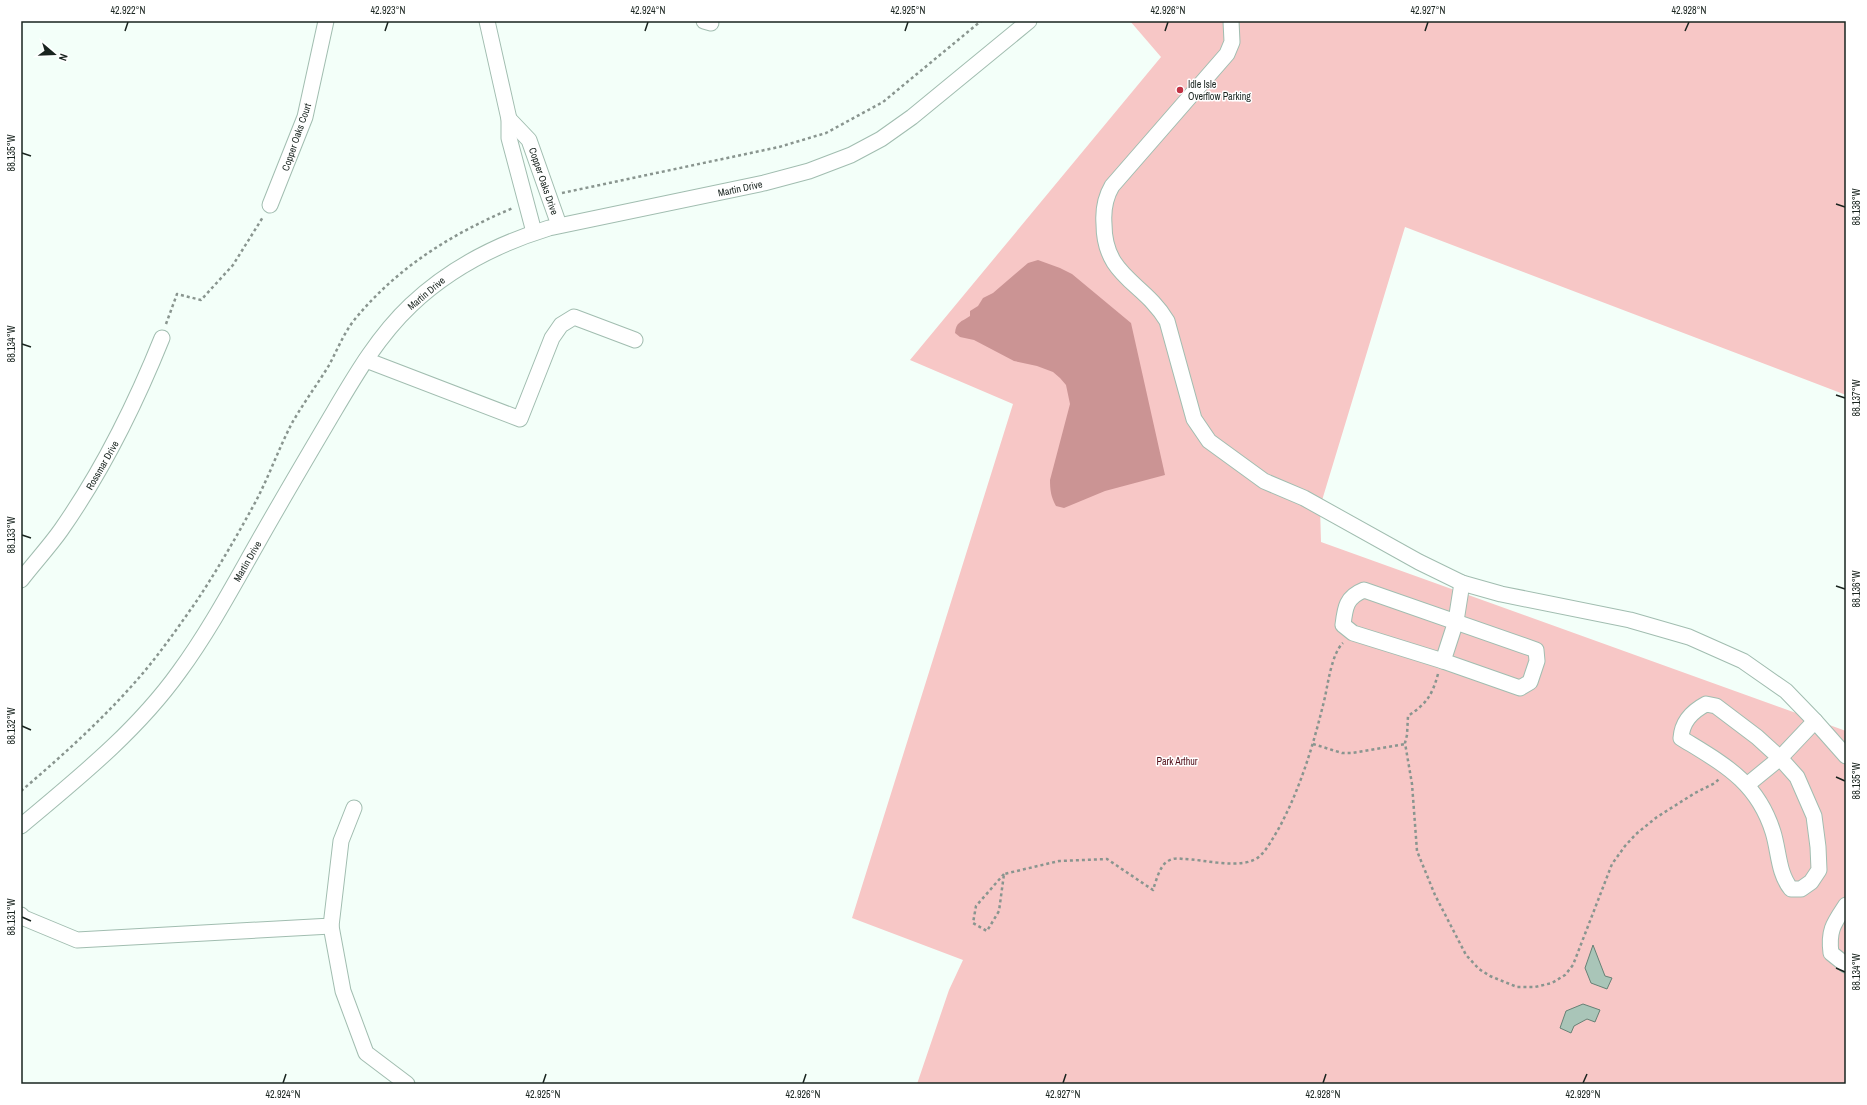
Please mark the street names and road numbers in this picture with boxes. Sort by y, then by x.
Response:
street label: Copper Oaks Court [279,101,314,173]
street label: Copper Oaks Drive [526,146,561,217]
street label: Martin Drive [717,177,764,200]
street label: Martin Drive [405,274,448,313]
street label: Rossmar Drive [83,438,122,492]
street label: Martin Drive [231,538,265,584]

